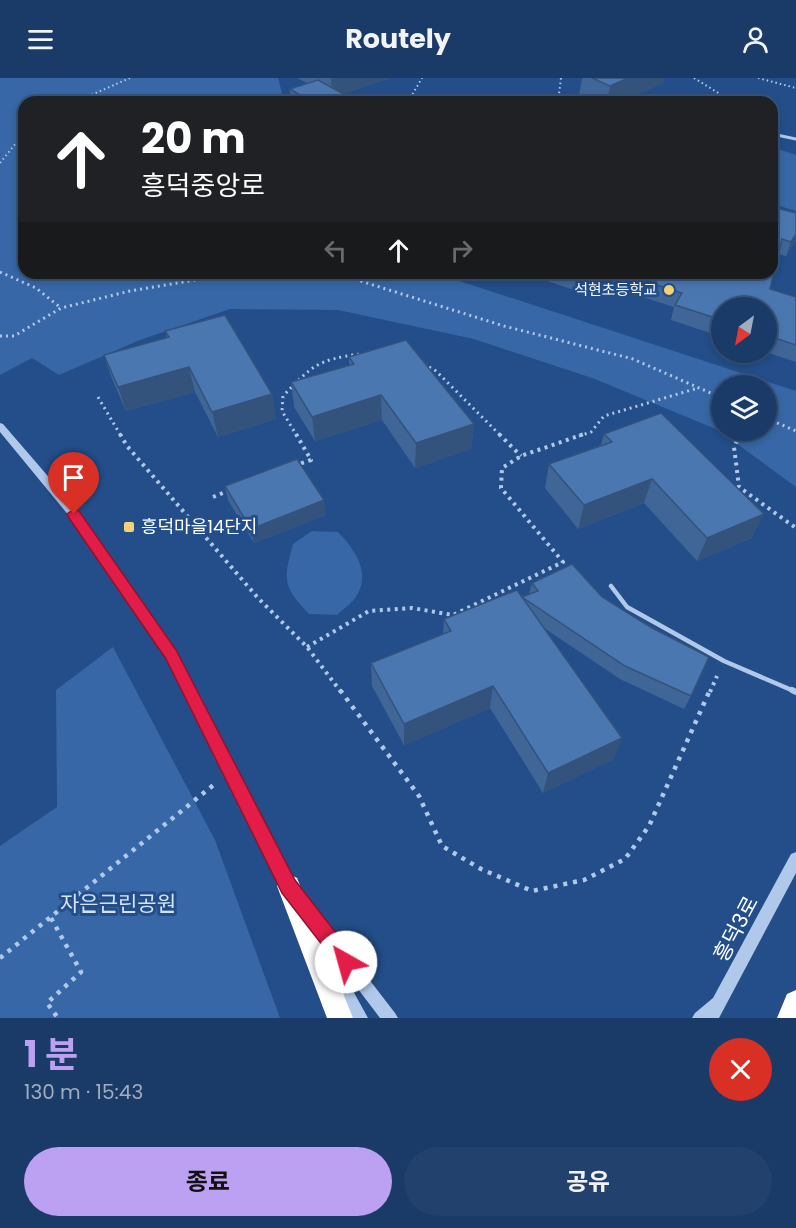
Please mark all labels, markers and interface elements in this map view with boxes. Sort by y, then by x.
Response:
text: Routely [345,20,451,57]
icon: menu [24,23,57,56]
icon: person [739,23,772,56]
text: 20 m [141,109,246,168]
icon: ahead [42,120,120,198]
text: 흥덕중앙로 [141,167,265,204]
icon: left [319,234,352,267]
icon: ahead [382,234,415,267]
icon: right [445,234,478,267]
place label: 석현초등학교 [574,279,657,300]
marker: 석현초등학교 [662,283,676,297]
north arrow [711,297,777,363]
map controls [711,297,777,441]
button: layers [711,375,777,441]
pin [48,452,99,514]
icon: arrive [57,461,90,494]
place label: 흥덕마을14단지 [141,514,257,539]
marker: 흥덕마을14단지 [122,520,136,534]
park label: 자은근린공원 [60,889,176,918]
street label: 흥덕3로 [706,891,765,967]
position arrow [314,930,378,994]
text: 1 분 [24,1029,78,1080]
button: close [709,1038,772,1101]
text: 130 m · 15:43 [24,1078,143,1106]
button: 종료 [24,1147,392,1216]
button: 공유 [404,1147,772,1216]

